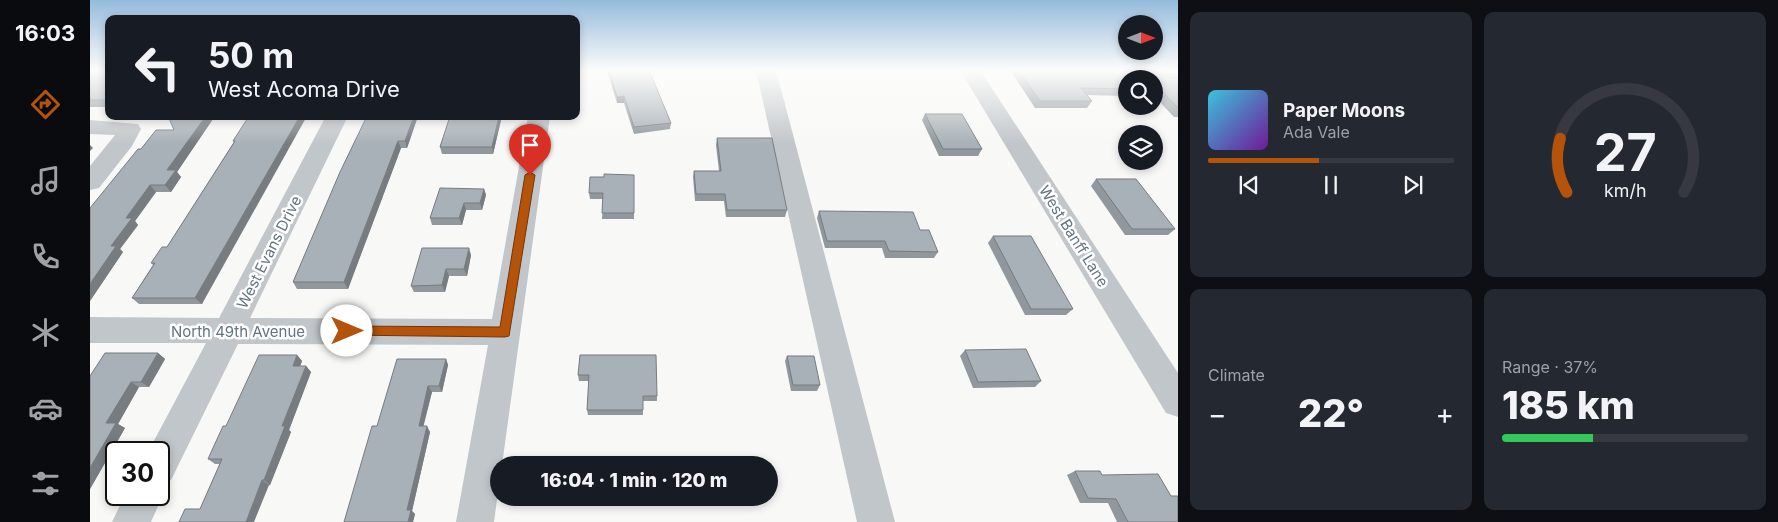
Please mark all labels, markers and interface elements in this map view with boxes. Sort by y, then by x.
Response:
north arrow [1118,15,1162,60]
map controls [1118,15,1163,170]
text: 16:03 [15,20,75,46]
text: 50 m [208,34,294,76]
icon: left [125,35,190,100]
button: search [1118,70,1163,115]
text: West Acoma Drive [208,76,400,102]
icon: directions [28,87,63,122]
text: Paper Moons [1283,99,1405,122]
text: 27 [1594,121,1657,184]
text: Ada Vale [1283,122,1350,142]
pin [509,124,551,175]
button: layers [1118,125,1163,170]
icon: arrive [516,131,544,159]
icon: music [28,163,63,198]
icon: previous [1235,171,1263,199]
icon: pause [1317,171,1345,199]
icon: next [1399,171,1427,199]
text: km/h [1604,180,1646,201]
street label: West Banff Lane [1035,182,1113,290]
street label: West Evans Drive [232,193,306,311]
icon: phone [28,239,63,274]
position arrow [320,304,372,356]
icon: climate [28,315,63,350]
street label: North 49th Avenue [171,322,305,341]
text: Range · 37% [1502,357,1598,377]
text: Climate [1208,365,1265,385]
text: 185 km [1502,382,1635,428]
text: 22° [1298,390,1364,436]
icon: car [28,391,63,426]
text: − [1208,397,1227,431]
text: + [1435,397,1454,431]
speed limit sign: 30 [105,441,170,506]
icon: filters [28,466,63,501]
text: 16:04 · 1 min · 120 m [541,469,727,492]

